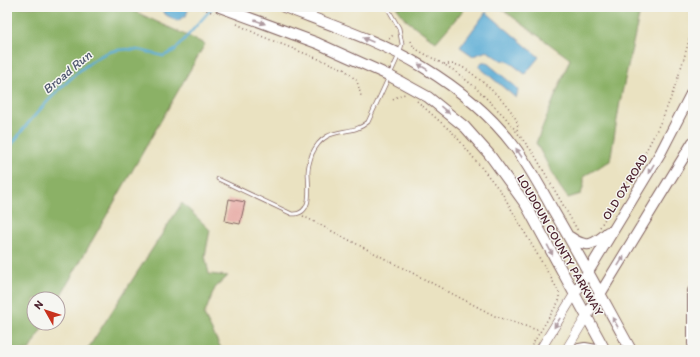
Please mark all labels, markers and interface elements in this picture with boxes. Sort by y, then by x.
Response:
one-way arrow [255,20,267,26]
one-way arrow [363,37,374,43]
water label: Broad Run [40,47,95,97]
one-way arrow [417,64,429,71]
one-way arrow [439,106,450,115]
one-way arrow [515,148,523,159]
street label: OLD OX ROAD [599,151,651,223]
one-way arrow [647,164,655,174]
street label: LOUDOUN COUNTY PARKWAY [514,172,606,318]
one-way arrow [547,245,553,256]
one-way arrow [617,256,625,266]
north arrow [26,291,66,331]
text: N [31,298,46,312]
one-way arrow [612,316,619,328]
one-way arrow [553,318,561,328]

